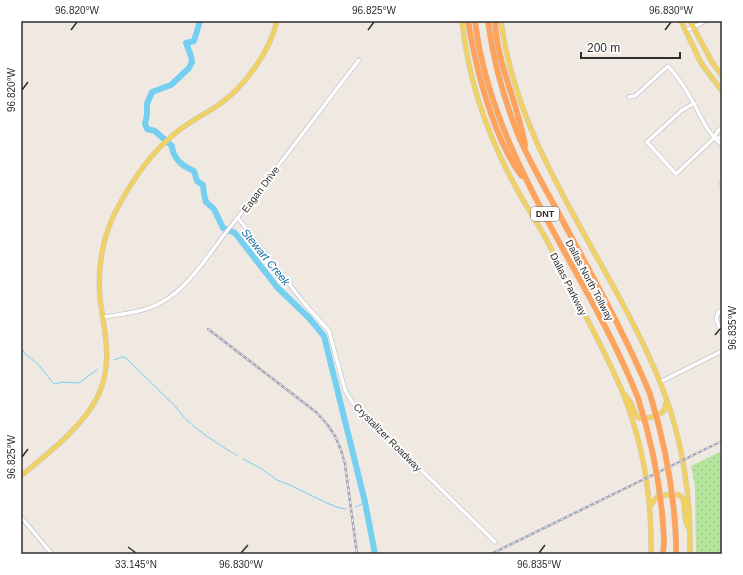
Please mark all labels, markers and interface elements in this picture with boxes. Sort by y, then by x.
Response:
text: 96.820°W [55,5,100,16]
text: 96.825°W [352,5,397,16]
text: 96.830°W [649,5,694,16]
scale bar [581,34,680,60]
text: 200 m [587,41,620,55]
text: 96.820°W [6,67,17,112]
street label: Eagan Drive [239,164,282,215]
road number: DNT [531,207,559,221]
water label: Stewart Creek [239,226,293,288]
street label: Dallas North Tollway [563,238,616,323]
street label: Dallas Parkway [548,251,589,317]
text: 96.835°W [727,305,738,350]
street label: Crystalizer Roadway [351,401,424,474]
text: 96.825°W [6,434,17,479]
text: 33.145°N [115,559,157,570]
text: 96.830°W [219,559,264,570]
text: 96.835°W [517,559,562,570]

